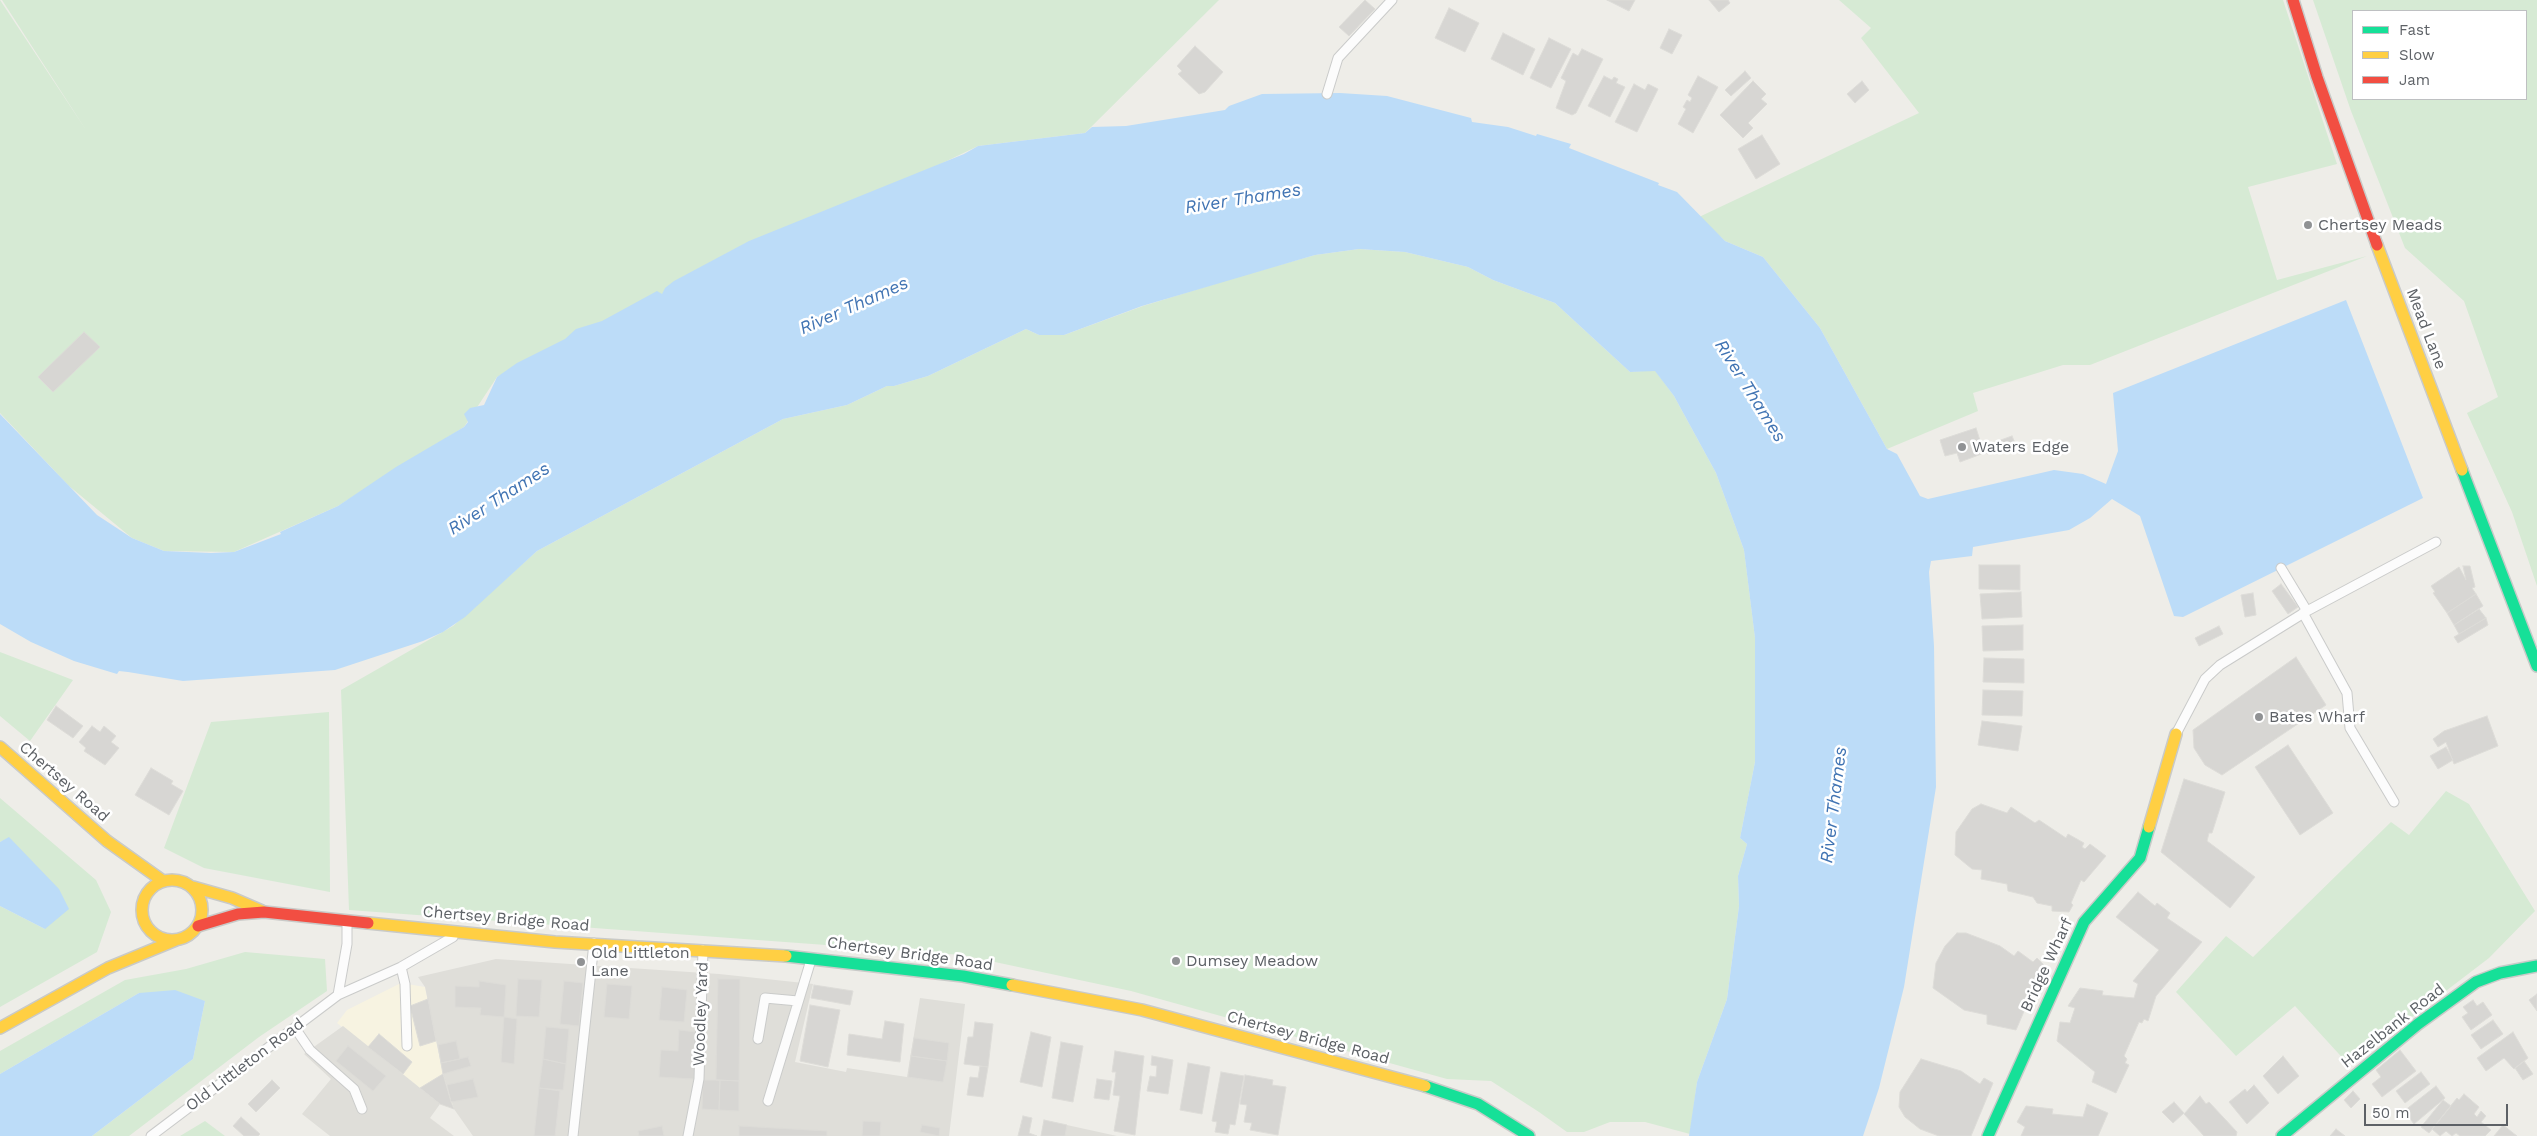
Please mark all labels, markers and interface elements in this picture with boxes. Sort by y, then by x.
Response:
legend [2352,10,2527,100]
text: Fast [2399,21,2430,39]
text: Slow [2399,46,2435,64]
text: Jam [2399,71,2430,89]
water label: River Thames [1184,179,1302,219]
place label: Chertsey Meads [2318,215,2442,235]
marker: Chertsey Meads [2302,219,2314,231]
water label: River Thames [796,272,912,340]
street label: Mead Lane [2402,286,2450,372]
water label: River Thames [1710,336,1790,446]
place label: Waters Edge [1972,437,2069,457]
marker: Waters Edge [1956,441,1968,453]
water label: River Thames [444,458,554,540]
place label: Bates Wharf [2269,707,2365,727]
marker: Bates Wharf [2253,711,2265,723]
street label: Chertsey Road [15,738,113,826]
water label: River Thames [1816,746,1852,864]
street label: Chertsey Bridge Road [422,902,590,936]
street label: Bridge Wharf [2017,915,2077,1015]
street label: Chertsey Bridge Road [826,933,994,975]
place label: Old Littleton Lane [591,943,690,981]
place label: Dumsey Meadow [1186,951,1318,971]
marker: Dumsey Meadow [1170,955,1182,967]
marker: Old Littleton Lane [575,956,587,968]
street label: Woodley Yard [690,961,712,1067]
street label: Hazelbank Road [2338,980,2448,1072]
street label: Chertsey Bridge Road [1225,1007,1391,1069]
street label: Old Littleton Road [182,1014,308,1116]
scale bar [2367,1094,2511,1126]
text: 50 m [2372,1104,2409,1122]

